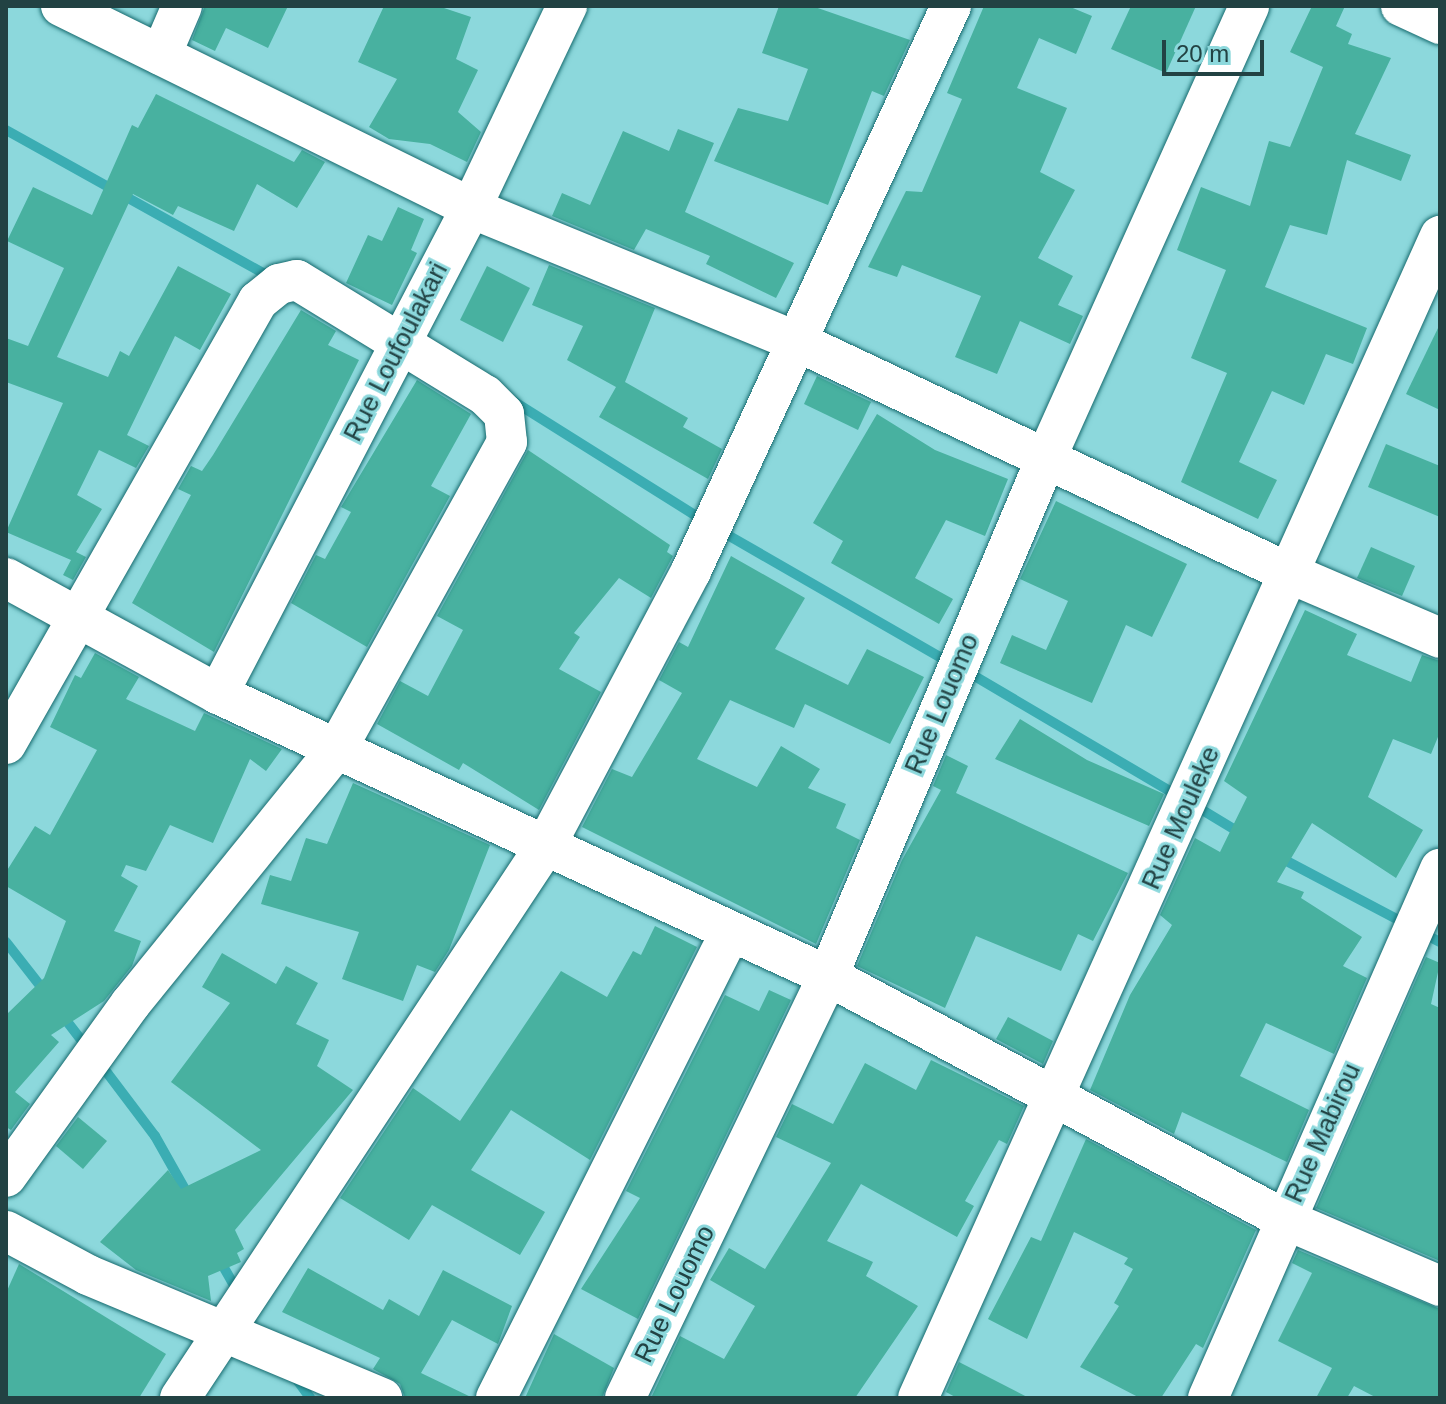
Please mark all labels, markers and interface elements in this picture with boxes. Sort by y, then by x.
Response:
scale bar [1166,24,1268,74]
text: 20 m [1176,40,1229,67]
street label: Rue Loufoulakari [337,257,455,447]
street label: Rue Louomo [899,629,985,779]
street label: Rue Mouleke [1136,742,1226,894]
street label: Rue Mabirou [1278,1059,1368,1207]
street label: Rue Louomo [628,1220,722,1368]

